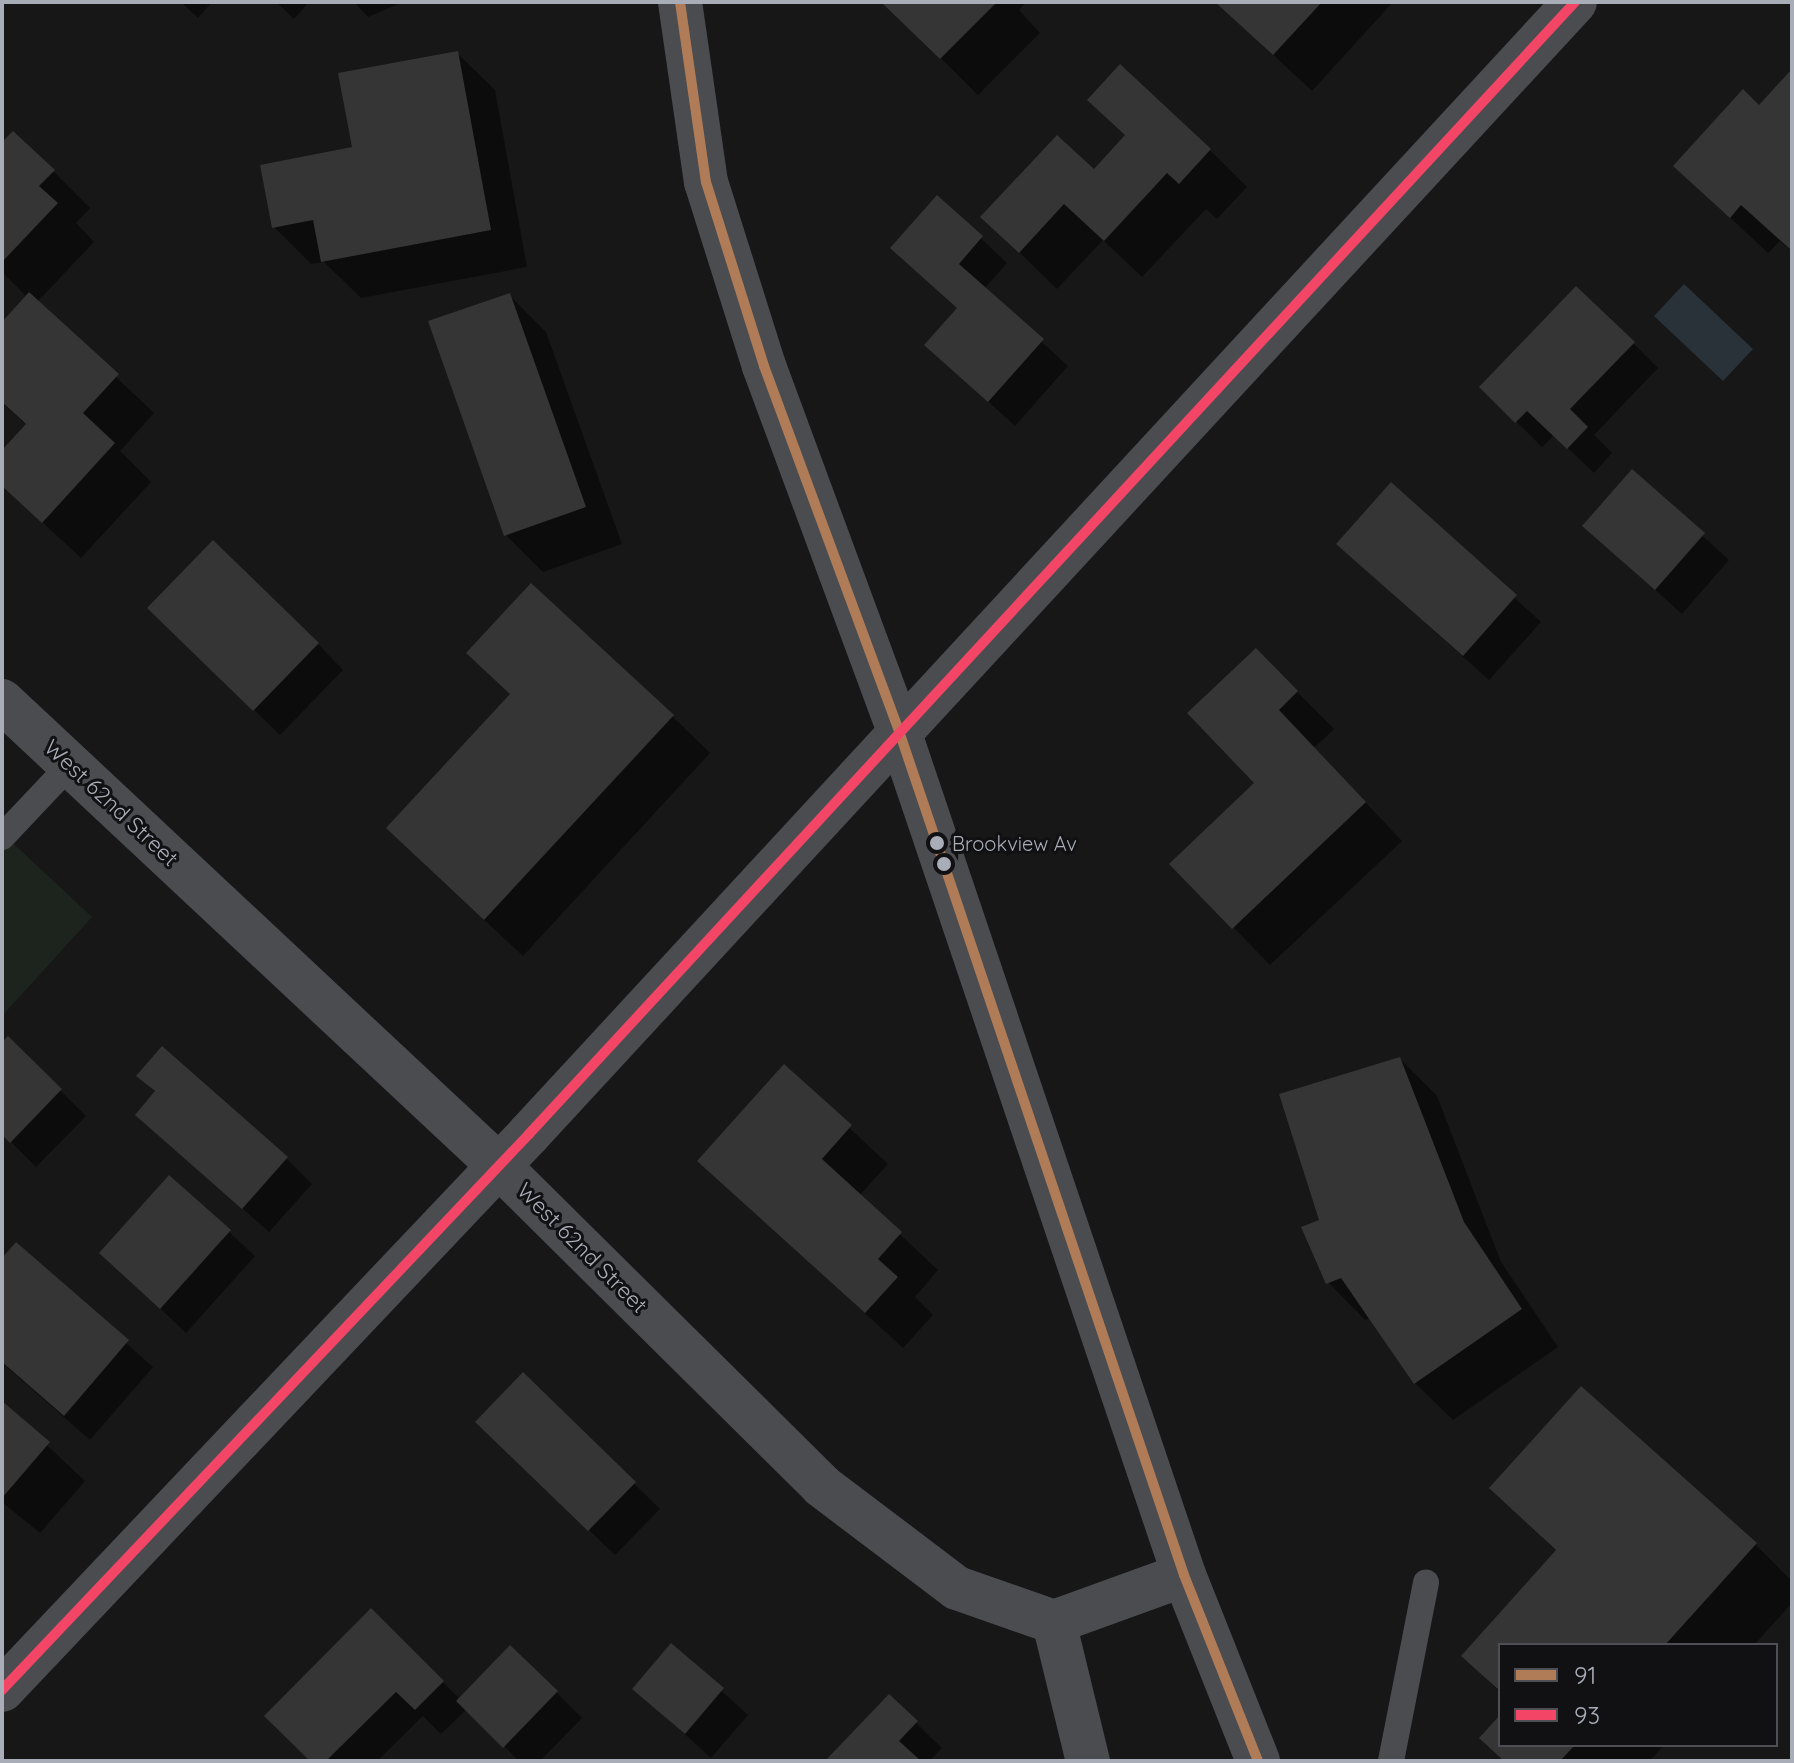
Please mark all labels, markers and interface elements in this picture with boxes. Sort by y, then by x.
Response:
street label: West 62nd Street [39,734,183,872]
place label: Brookview Av [952,831,1077,855]
marker: Brookview Av [929,835,945,851]
unlabelled marker [936,856,952,872]
street label: West 62nd Street [511,1177,653,1319]
legend [1498,1643,1778,1747]
text: 91 [1574,1660,1596,1690]
text: 93 [1574,1700,1600,1730]

